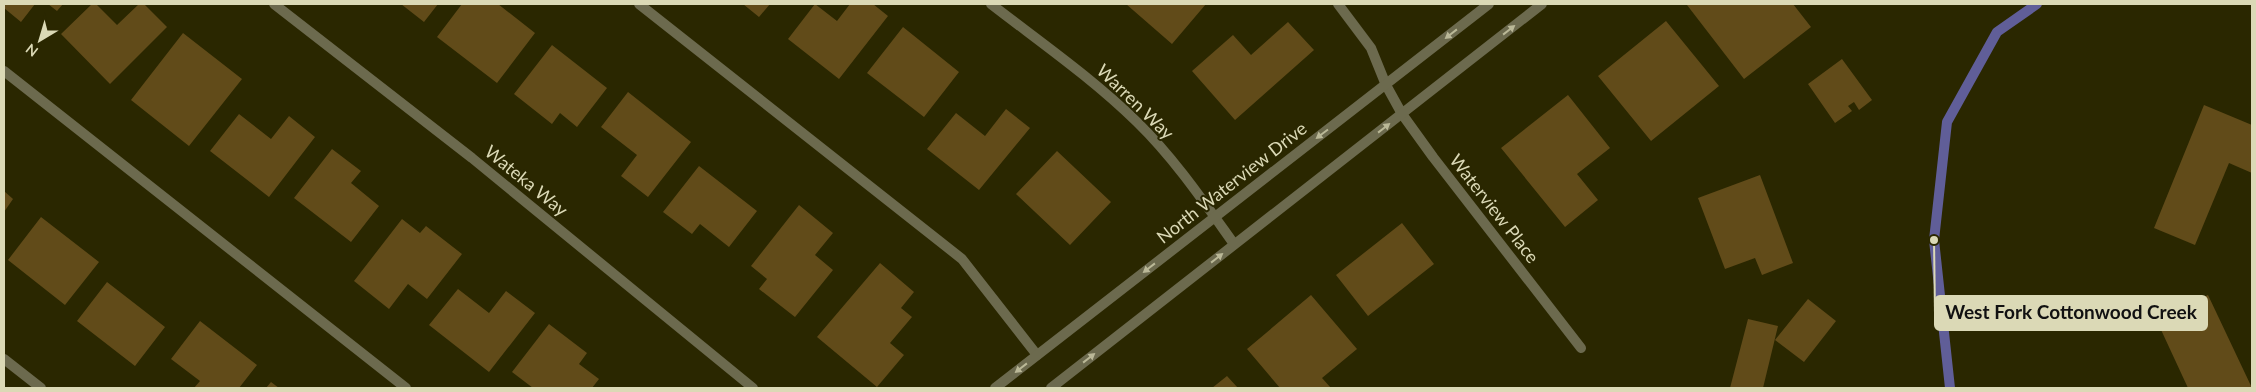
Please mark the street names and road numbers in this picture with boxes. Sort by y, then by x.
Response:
street label: Warren Way [1092,59,1179,144]
street label: North Waterview Drive [1152,117,1311,248]
street label: Wateka Way [481,140,573,221]
street label: Waterview Place [1445,150,1544,267]

